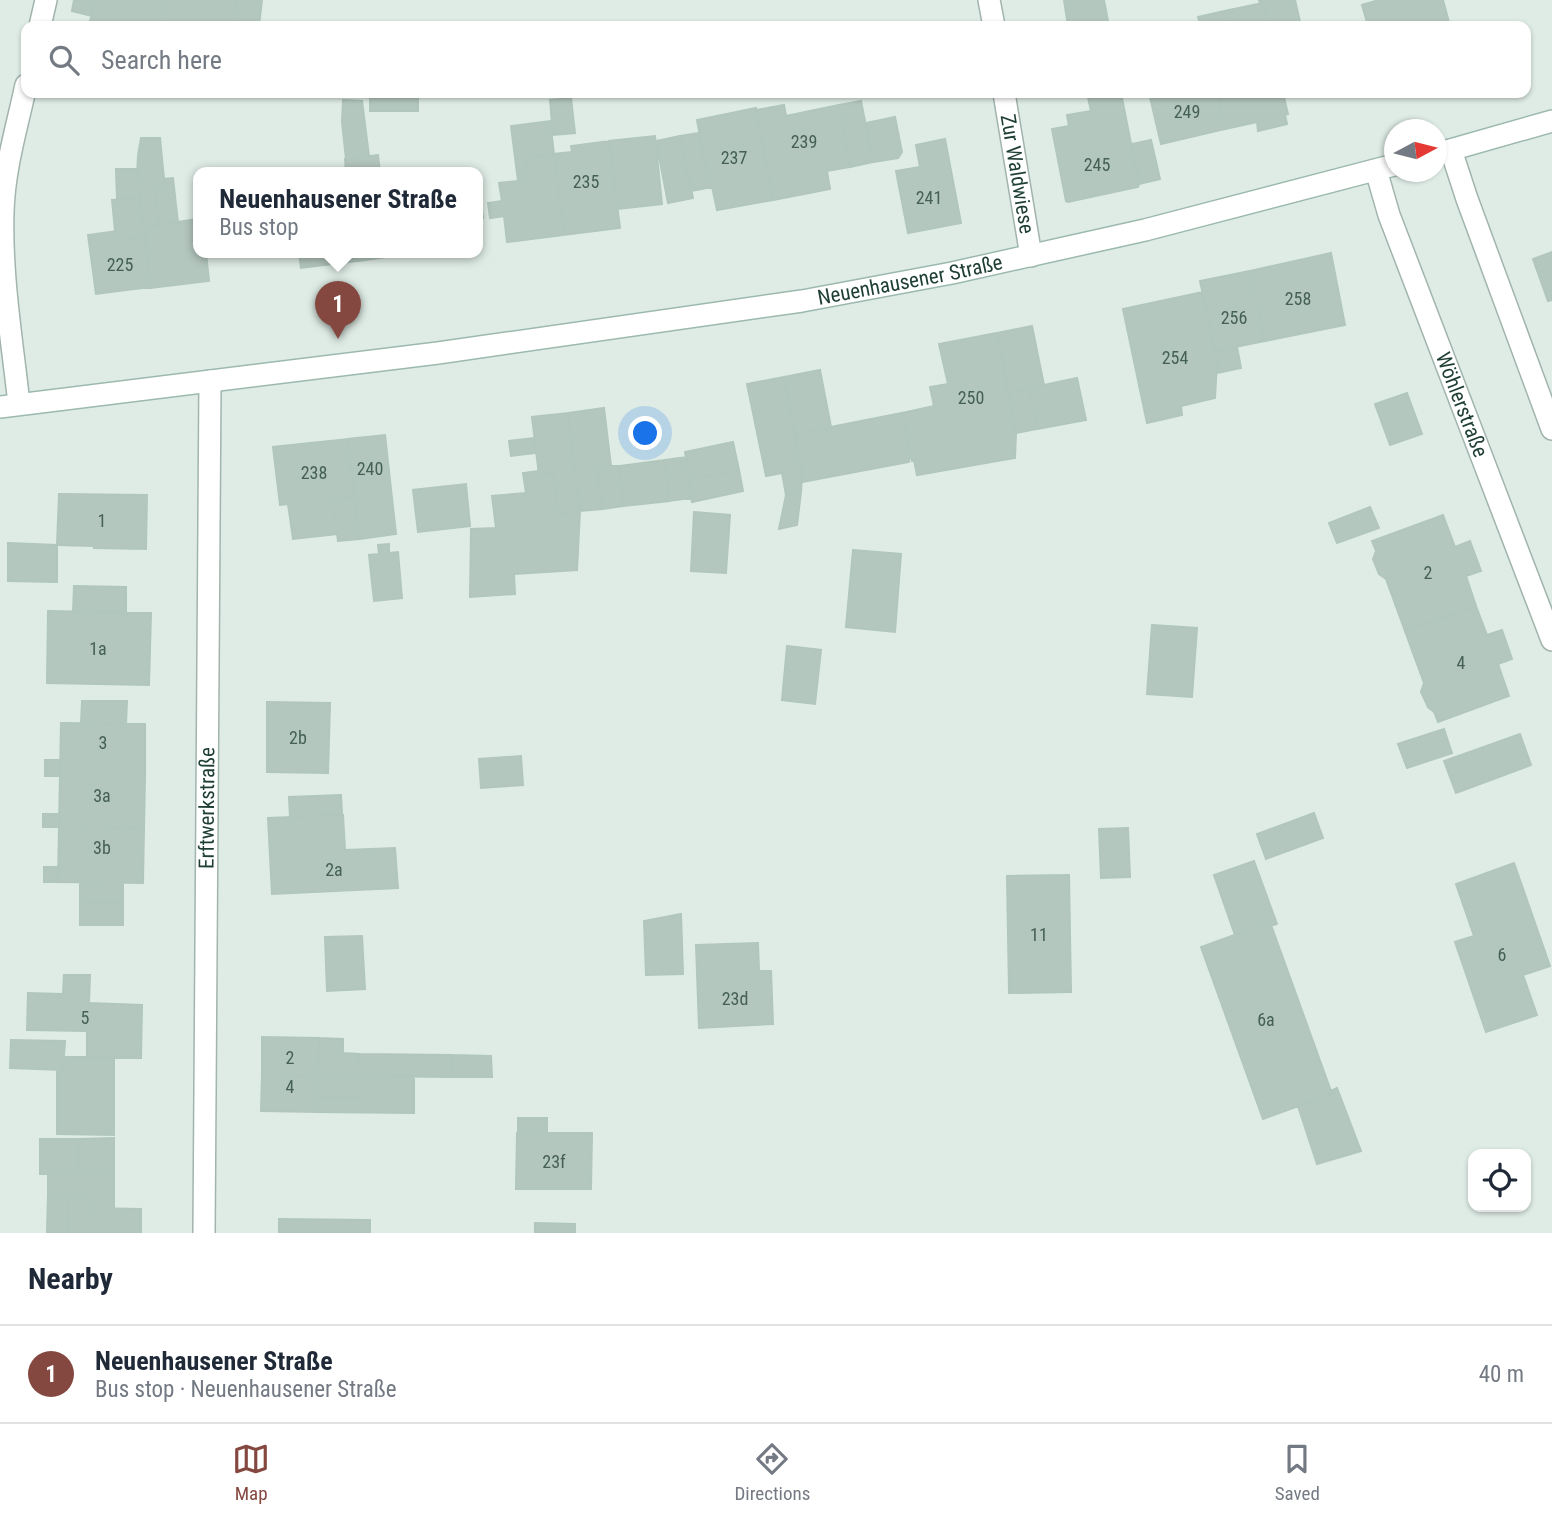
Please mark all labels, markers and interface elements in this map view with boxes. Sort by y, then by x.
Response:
search box [21,21,1531,98]
icon: search [45,41,83,79]
text: Search here [101,45,222,75]
house number: 249 [1174,101,1200,122]
street label: Zur Waldwiese [996,112,1039,236]
north arrow [1384,119,1447,182]
house number: 239 [791,131,817,152]
house number: 237 [721,147,747,168]
house number: 245 [1084,154,1110,175]
popup [193,167,483,258]
house number: 235 [573,171,599,192]
text: Neuenhausener Straße [219,184,457,214]
house number: 241 [916,187,942,208]
text: Bus stop [219,214,299,241]
street label: Neuenhausener Straße [815,250,1005,310]
house number: 225 [107,254,133,275]
pin: 1 [315,281,361,339]
house number: 258 [1285,288,1311,309]
house number: 256 [1221,307,1247,328]
house number: 254 [1162,347,1188,368]
street label: Wöhlerstraße [1431,349,1493,461]
house number: 250 [958,387,984,408]
your location [628,416,662,450]
house number: 240 [357,458,383,479]
house number: 238 [301,462,327,483]
house number: 1 [98,510,106,531]
house number: 2 [1424,562,1433,583]
house number: 1a [89,638,107,659]
house number: 4 [1457,652,1466,673]
house number: 2b [289,727,307,748]
house number: 3 [99,732,107,753]
street label: Erftwerkstraße [195,747,219,869]
house number: 3a [93,785,111,806]
house number: 3b [93,837,111,858]
house number: 2a [325,859,343,880]
house number: 11 [1030,924,1048,945]
house number: 6 [1498,944,1506,965]
house number: 23d [722,988,748,1009]
house number: 5 [81,1007,90,1028]
house number: 6a [1257,1009,1275,1030]
house number: 2 [286,1047,295,1068]
house number: 4 [286,1076,295,1097]
map controls [1468,1149,1531,1212]
button: locate [1468,1149,1531,1212]
house number: 23f [542,1151,566,1172]
text: Nearby [28,1261,113,1296]
text: Neuenhausener Straße [95,1346,333,1376]
text: 1 [45,1361,57,1388]
text: 40 m [1479,1361,1524,1388]
text: Bus stop · Neuenhausener Straße [95,1376,396,1403]
tab: Map [232,1440,270,1505]
tab: Directions [734,1440,810,1505]
tab: Saved [1275,1440,1320,1505]

